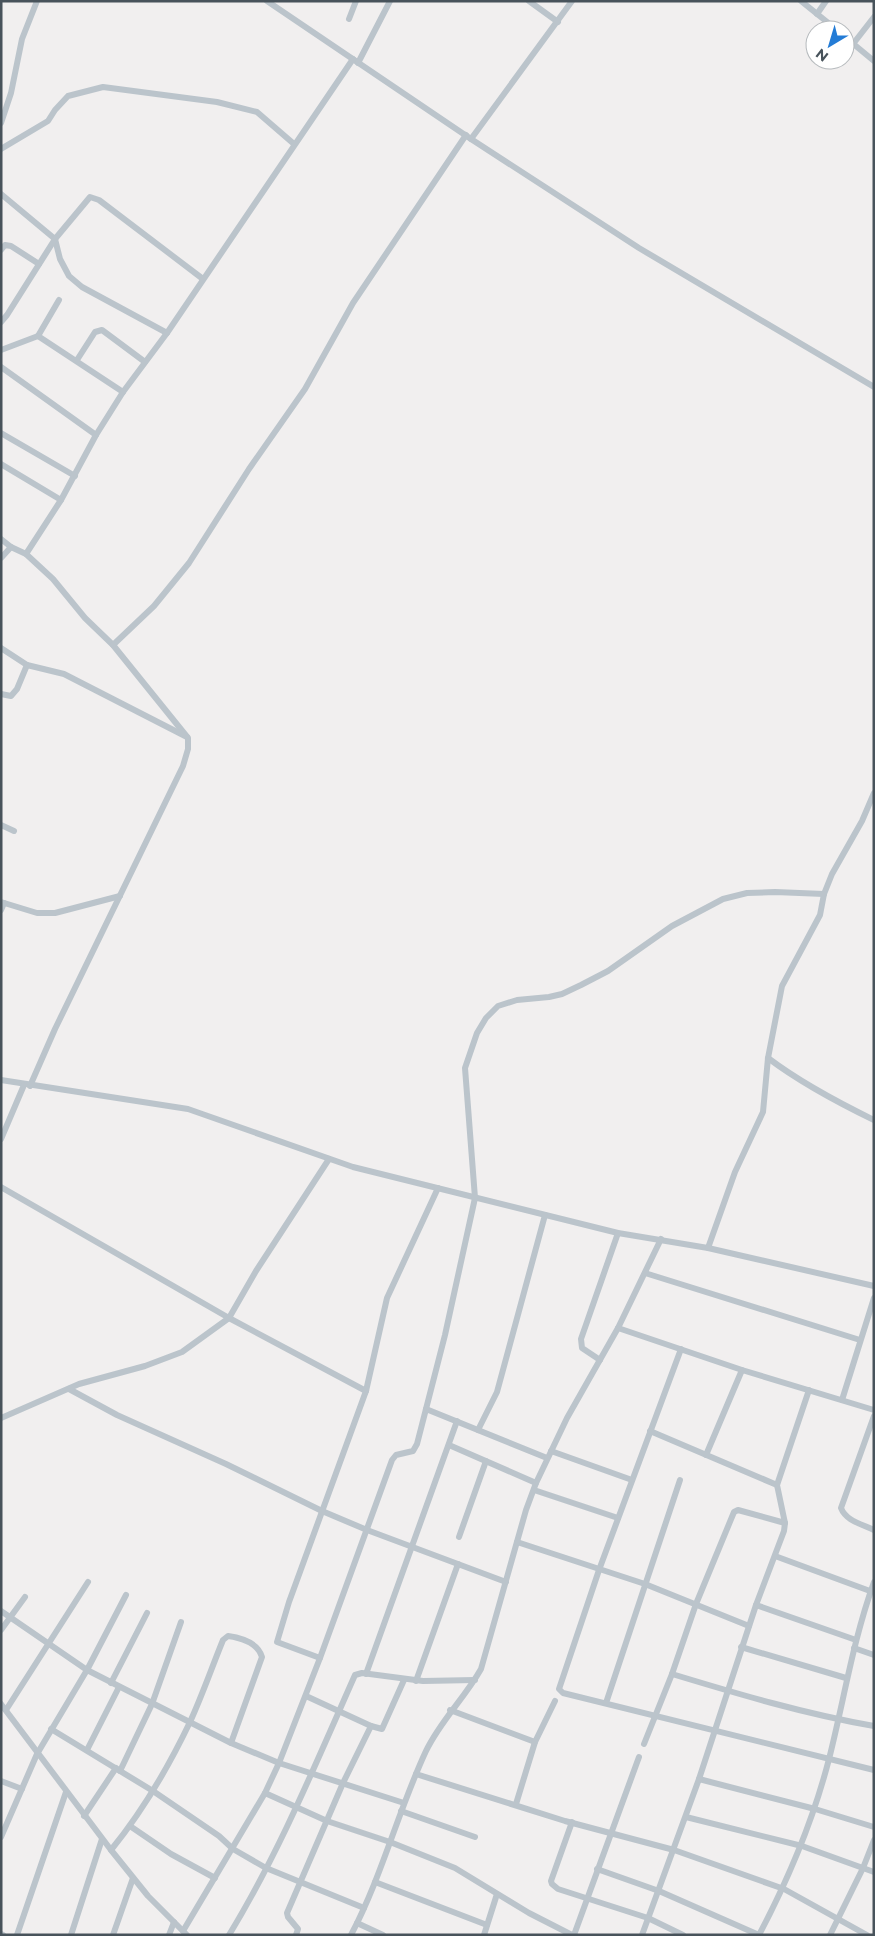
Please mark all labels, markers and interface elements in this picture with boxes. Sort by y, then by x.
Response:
north arrow [805,20,855,70]
text: N [812,45,832,66]

